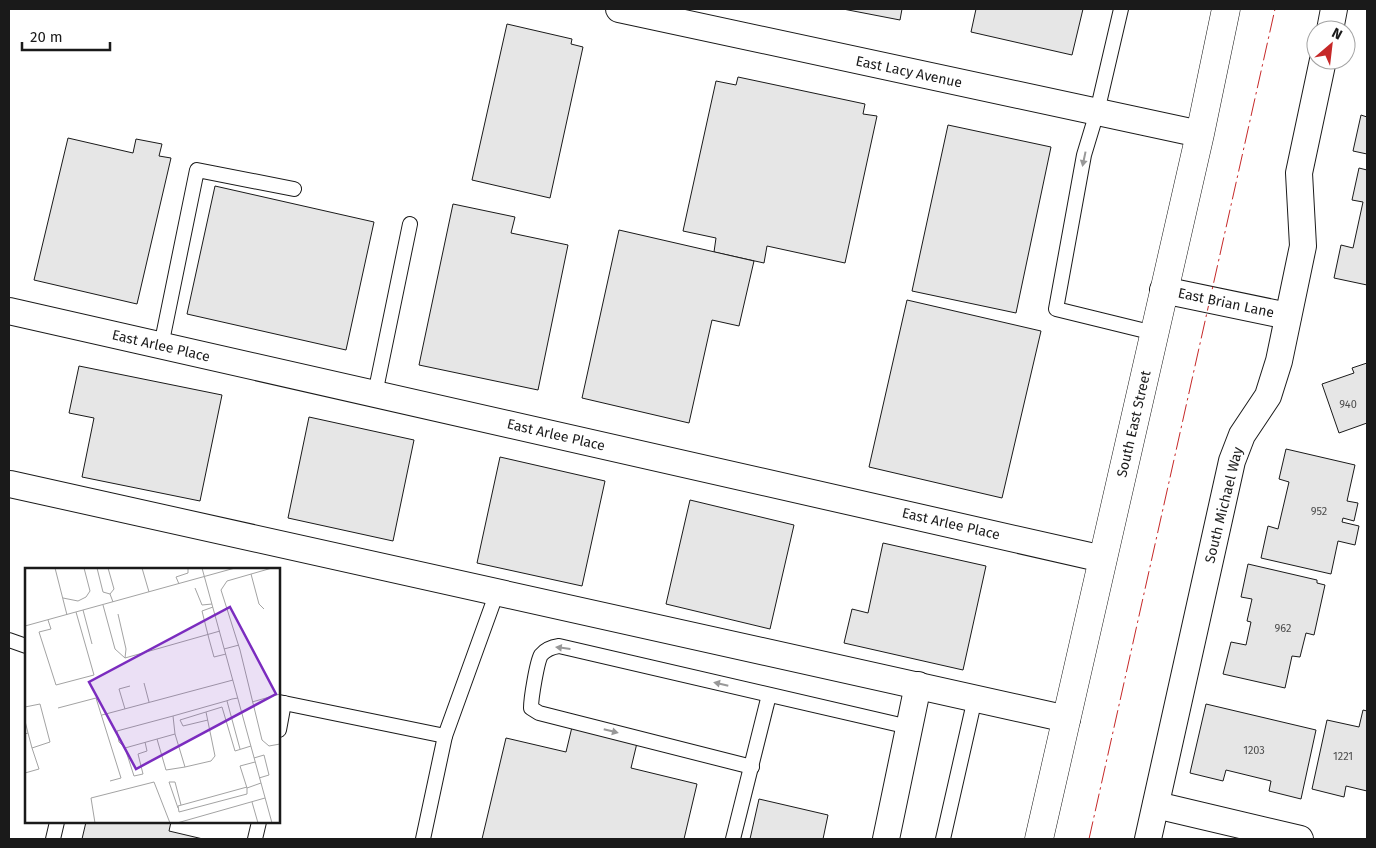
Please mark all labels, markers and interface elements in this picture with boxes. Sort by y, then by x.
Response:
scale bar [22,20,110,52]
north arrow [1306,20,1356,70]
text: N [1329,24,1345,44]
text: 20 m [30,28,63,46]
street label: East Lacy Avenue [854,52,964,92]
one-way arrow [1080,152,1088,167]
street label: East Brian Lane [1176,285,1276,321]
street label: East Arlee Place [110,326,212,366]
street label: South East Street [1113,368,1155,479]
house number: 940 [1339,398,1357,411]
street label: East Arlee Place [505,415,607,455]
street label: South Michael Way [1201,445,1247,565]
street label: East Arlee Place [900,504,1002,544]
house number: 952 [1311,505,1327,518]
inset map [25,568,280,823]
house number: 962 [1275,622,1291,635]
one-way arrow [554,644,570,652]
one-way arrow [714,680,729,688]
one-way arrow [603,727,618,735]
house number: 1203 [1243,744,1265,757]
house number: 1221 [1333,750,1353,763]

